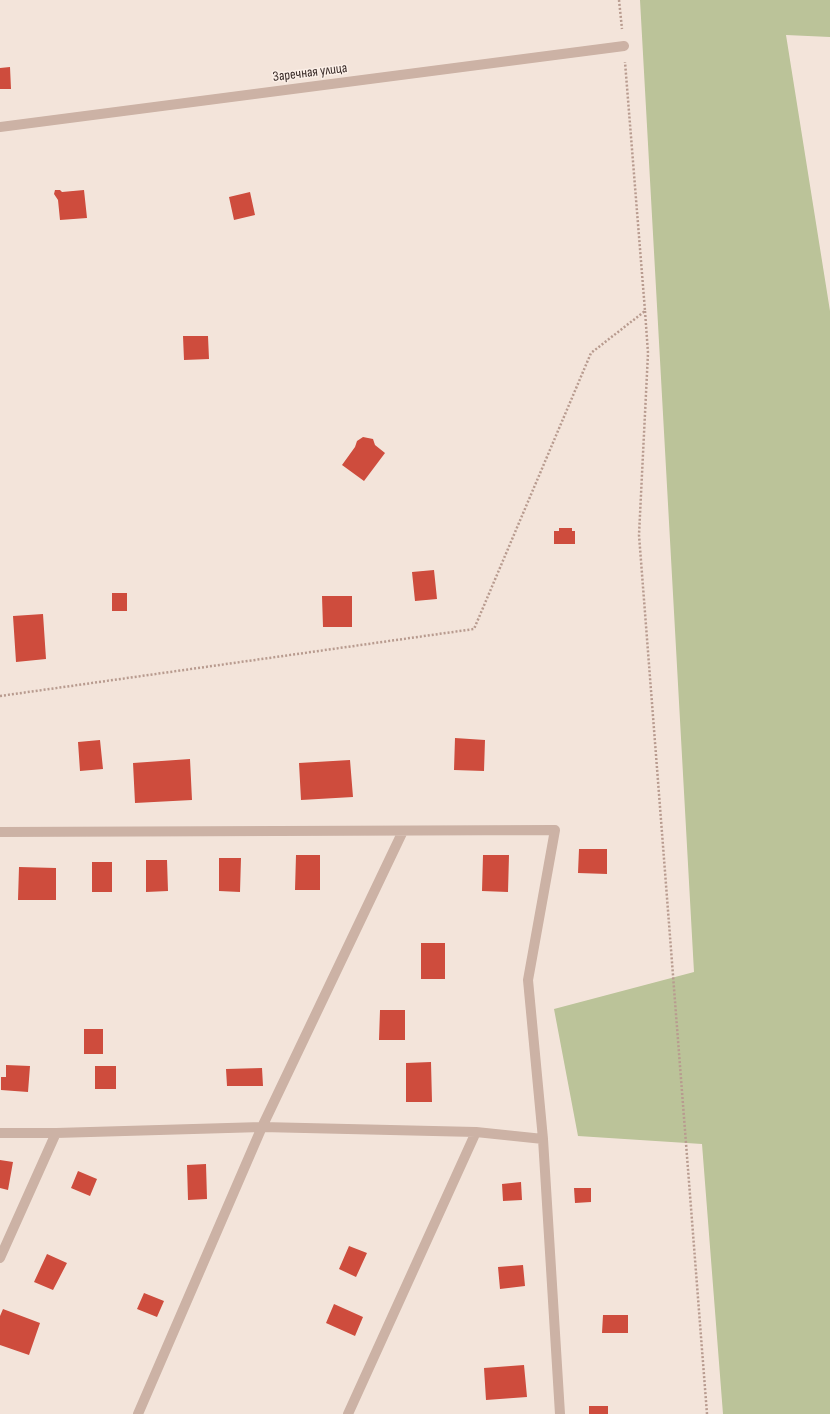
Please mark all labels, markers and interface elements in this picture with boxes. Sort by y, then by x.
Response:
street label: Заречная улица [272,60,348,86]

